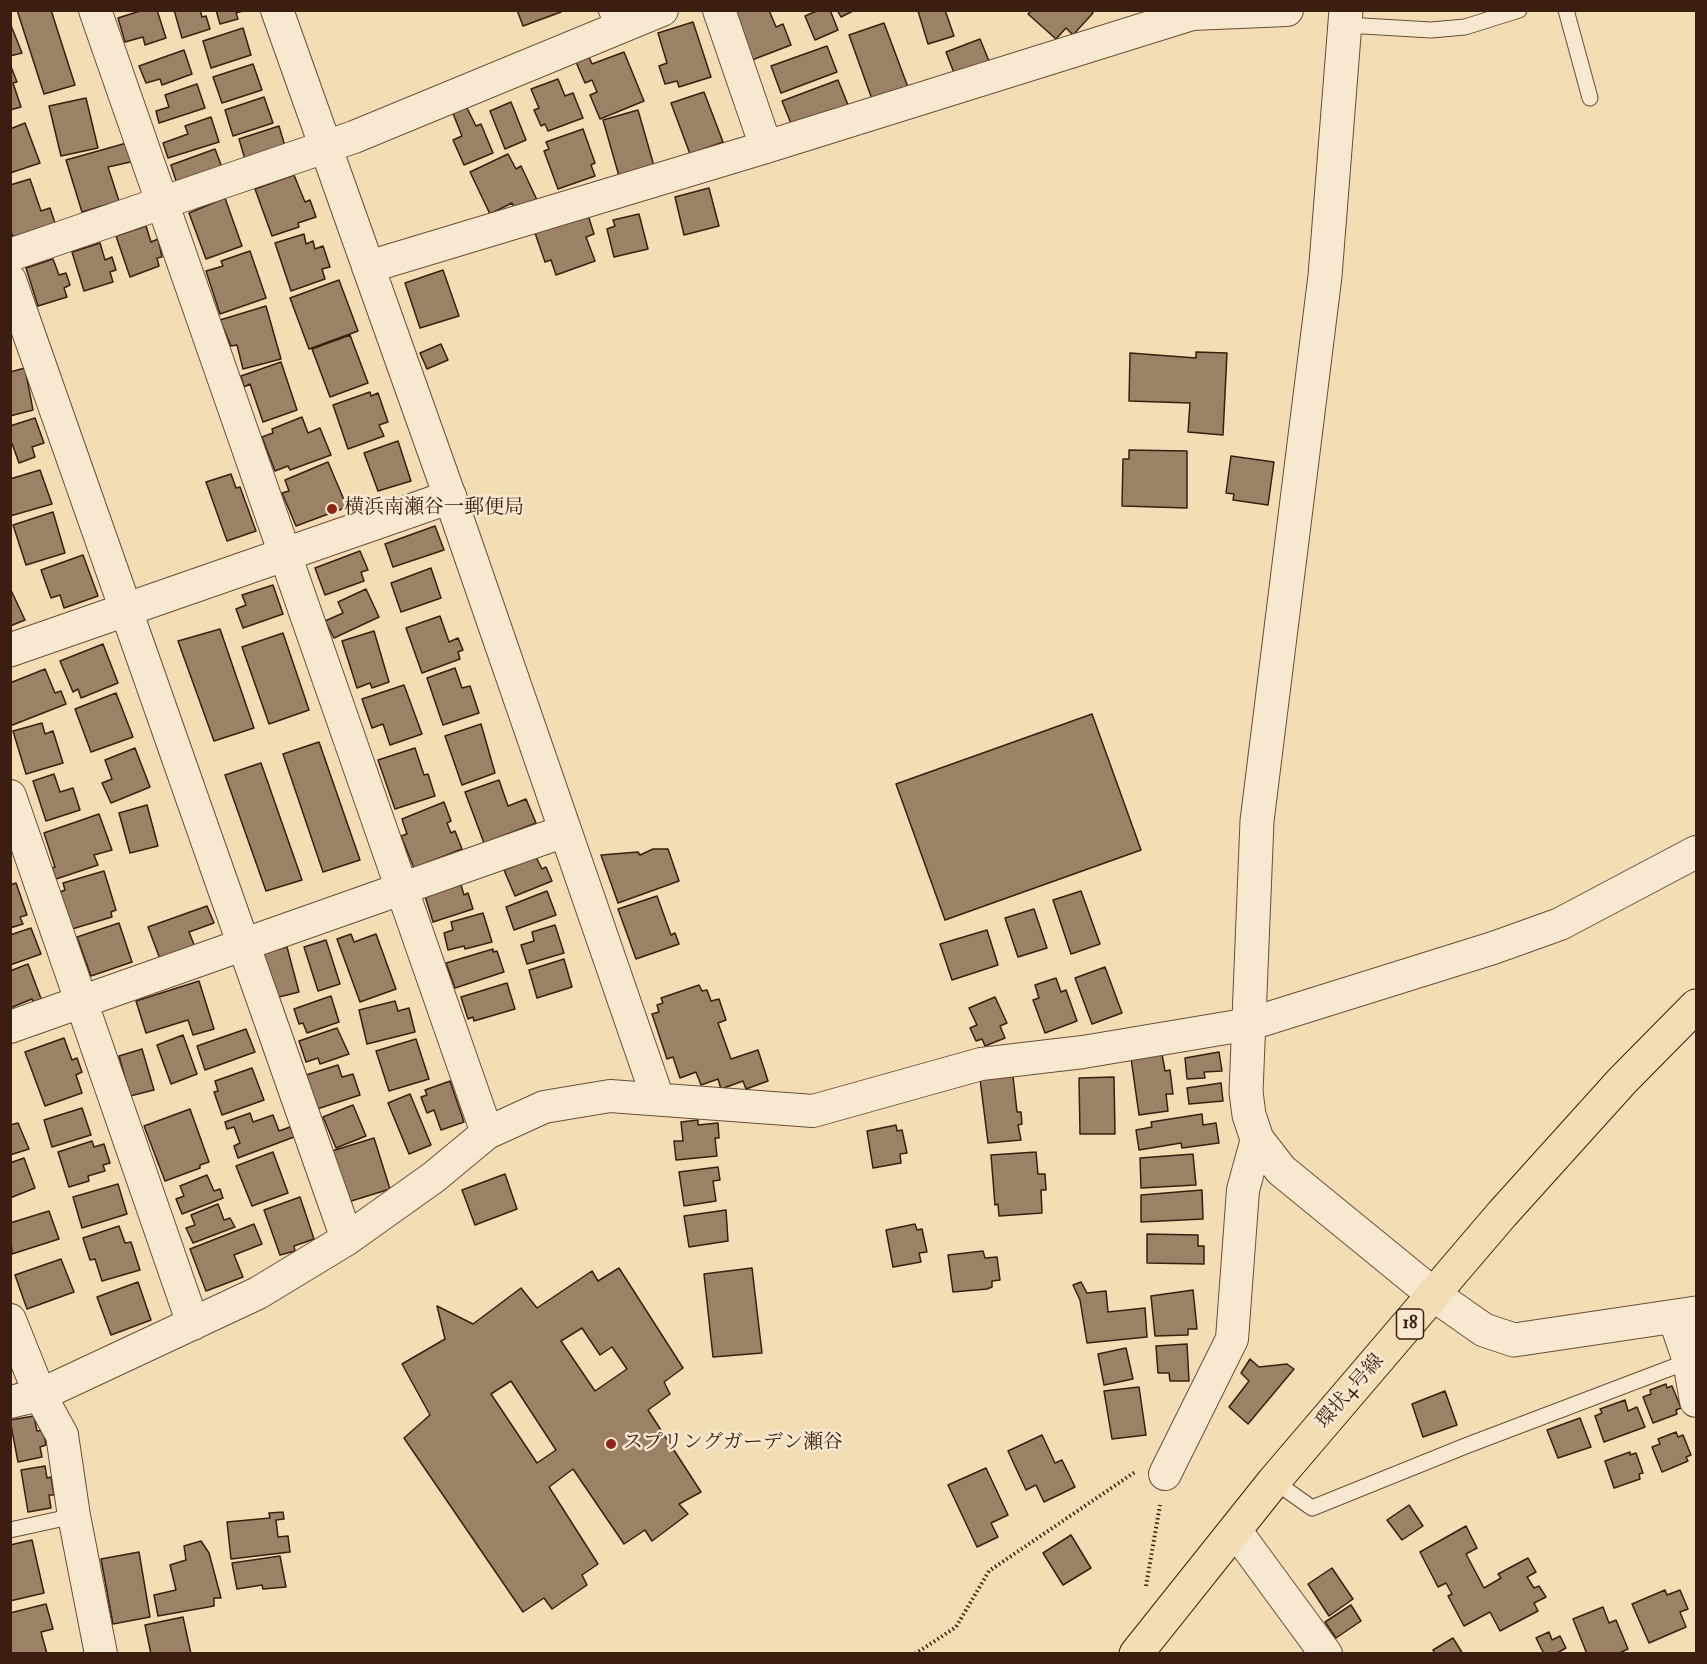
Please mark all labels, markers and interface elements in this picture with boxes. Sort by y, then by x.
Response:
place label: 横浜南瀬谷一郵便局 [344,497,524,521]
marker: 横浜南瀬谷一郵便局 [325,502,339,516]
road number: 18 [1396,1309,1424,1339]
street label: 環状4号線 [1312,1350,1390,1434]
place label: スプリングガーデン瀬谷 [623,1432,843,1456]
marker: スプリングガーデン瀬谷 [604,1437,618,1451]

